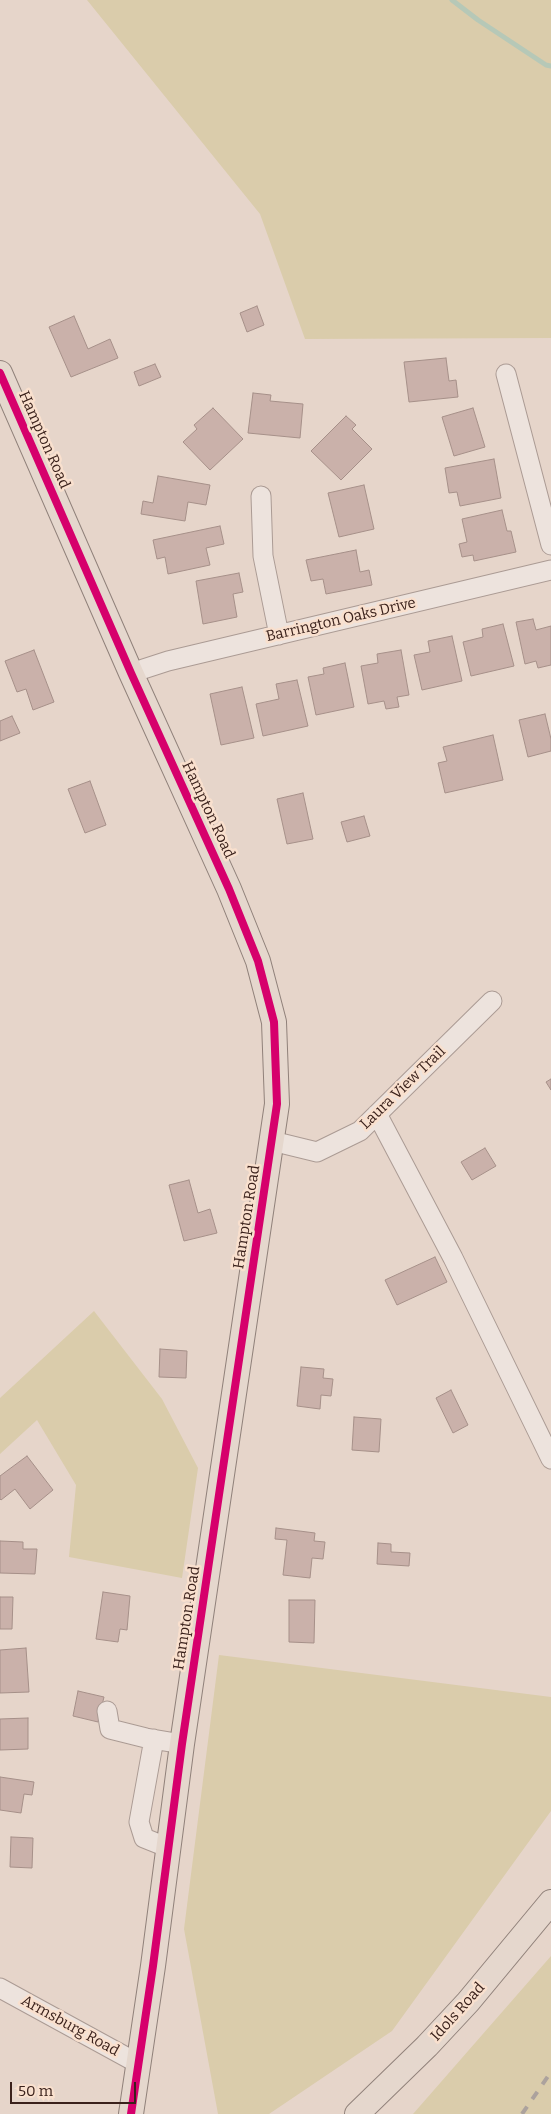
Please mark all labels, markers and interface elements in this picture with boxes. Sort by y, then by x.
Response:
street label: Hampton Road [14,388,74,492]
street label: Barrington Oaks Drive [264,594,418,646]
street label: Hampton Road [178,759,238,861]
street label: Laura View Trail [357,1043,449,1133]
street label: Hampton Road [230,1164,264,1270]
street label: Hampton Road [170,1565,204,1671]
street label: Idols Road [427,1979,489,2045]
street label: Armsburg Road [18,1992,122,2060]
scale bar [12,2072,139,2104]
text: 50 m [18,2082,53,2100]

